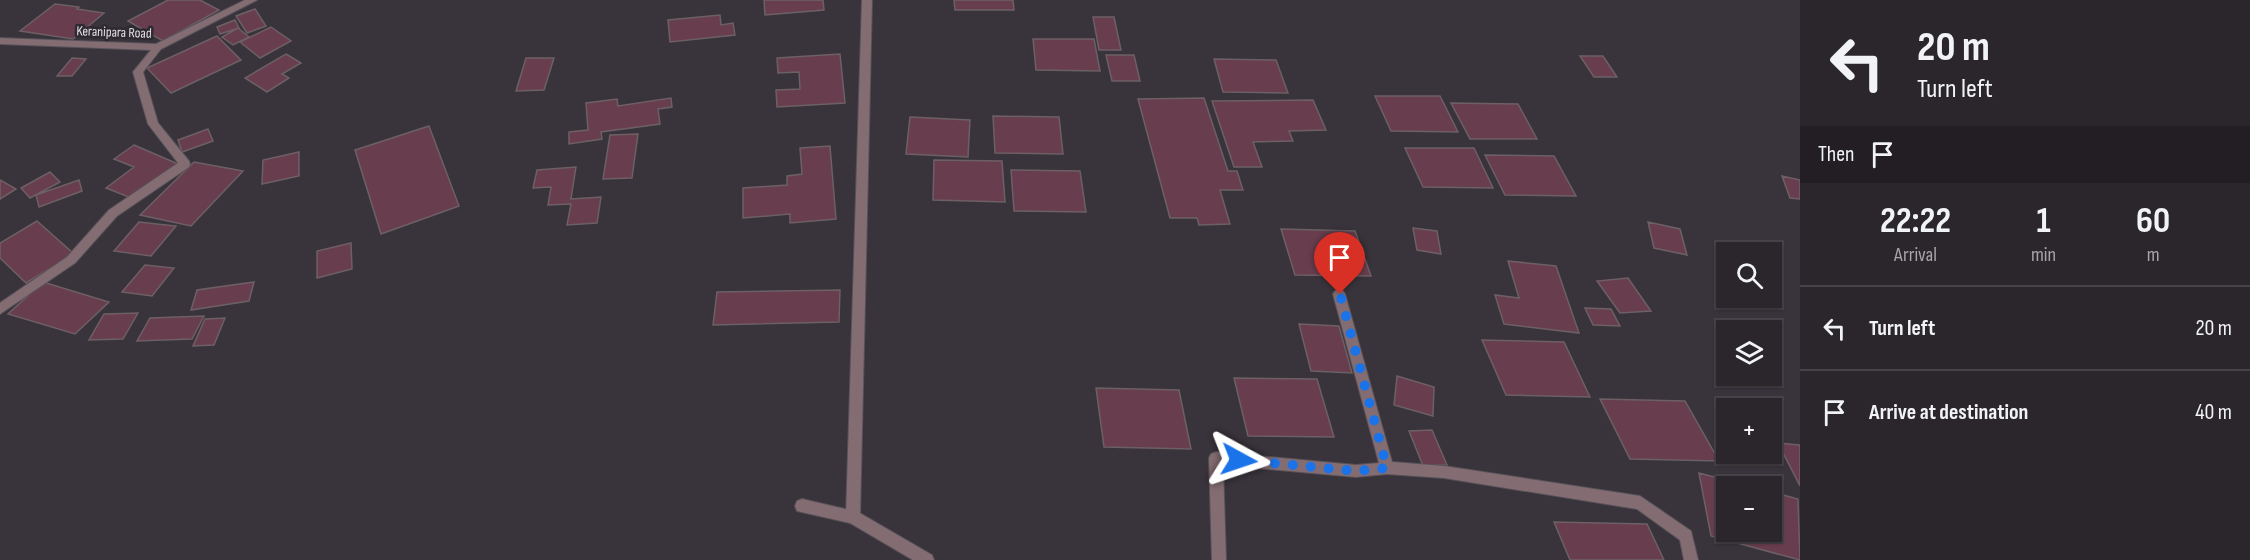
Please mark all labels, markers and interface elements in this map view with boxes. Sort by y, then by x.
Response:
street label: Keranipara Road [76,22,152,42]
text: 20 m [1917,22,1990,73]
icon: left [1818,24,1896,102]
text: Turn left [1917,73,1993,105]
icon: arrive [1866,138,1899,171]
text: Then [1818,141,1854,168]
text: 22:22 [1880,200,1951,243]
text: 1 [2036,200,2051,243]
text: 60 [2136,200,2170,243]
pin [1314,232,1365,294]
icon: arrive [1323,241,1356,274]
map controls [1716,242,1782,542]
button: search [1716,242,1782,308]
text: Arrival [1894,243,1937,267]
text: min [2031,243,2056,267]
text: m [2147,243,2159,267]
icon: left [1818,312,1851,345]
text: Turn left [1869,315,1935,342]
text: 20 m [2196,315,2232,342]
button: layers [1716,320,1782,386]
icon: arrive [1818,396,1851,429]
button: + [1716,398,1782,464]
text: Arrive at destination [1869,399,2028,426]
text: 40 m [2195,399,2232,426]
position arrow [1207,428,1271,492]
button: − [1716,476,1782,542]

